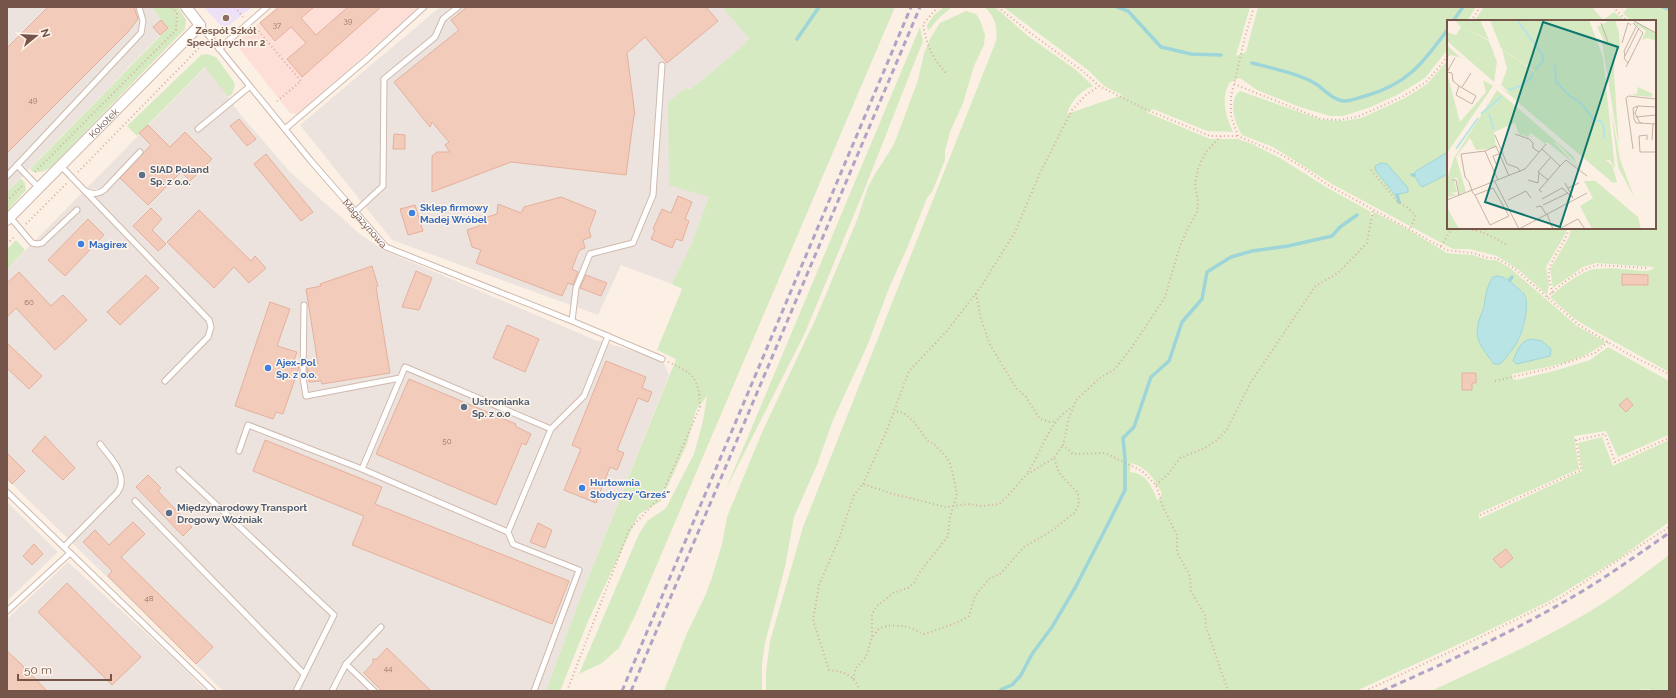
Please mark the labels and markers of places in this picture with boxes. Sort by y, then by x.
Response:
marker: Zespół Szkół Specjalnych nr 2 [221,13,231,23]
place label: Zespół Szkół Specjalnych nr 2 [187,25,266,48]
place label: SIAD Poland Sp. z o.o. [150,164,209,187]
marker: SIAD Poland Sp. z o.o. [137,170,147,180]
place label: Sklep firmowy Madej Wróbel [420,202,489,225]
marker: Sklep firmowy Madej Wróbel [407,208,417,218]
marker: Magirex [76,239,86,249]
place label: Magirex [89,239,128,250]
place label: Ajex-Pol Sp. z o.o. [276,357,317,380]
marker: Ajex-Pol Sp. z o.o. [263,363,273,373]
place label: Ustronianka Sp. z o.o [472,396,530,419]
marker: Ustronianka Sp. z o.o [459,402,469,412]
place label: Hurtownia Słodyczy "Grześ" [590,477,670,500]
marker: Hurtownia Słodyczy "Grześ" [577,483,587,493]
place label: Międzynarodowy Transport Drogowy Woźniak [177,502,307,525]
marker: Międzynarodowy Transport Drogowy Woźniak [164,508,174,518]

